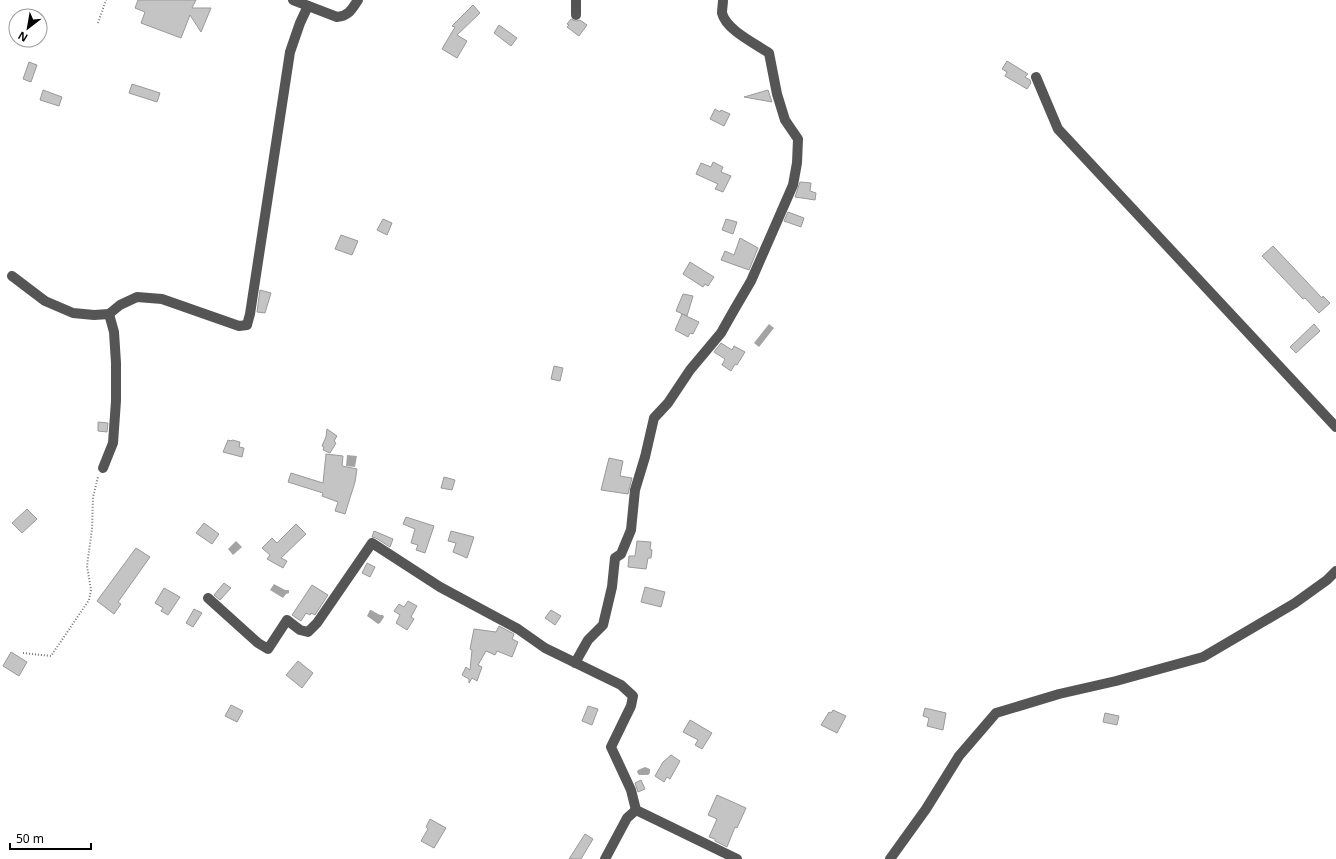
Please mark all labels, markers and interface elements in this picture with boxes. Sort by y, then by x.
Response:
north arrow [8,8,48,48]
text: N [15,28,30,46]
scale bar [10,825,91,851]
text: 50 m [16,830,44,847]

